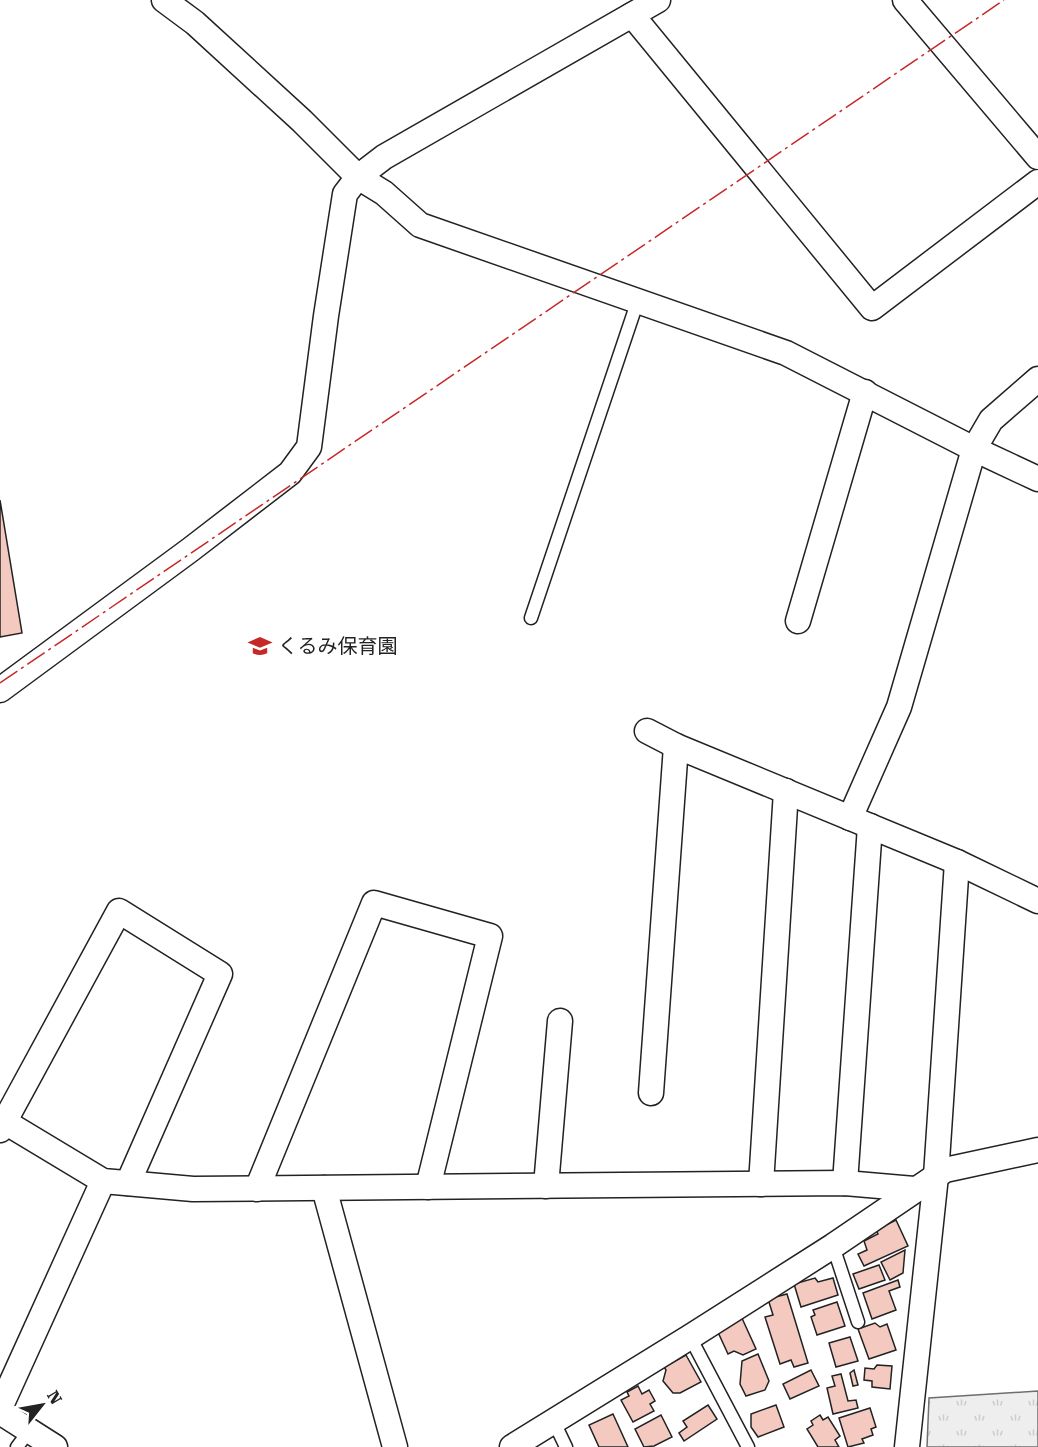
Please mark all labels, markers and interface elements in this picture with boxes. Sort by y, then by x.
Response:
school or university icon: くるみ保育園 [247,633,273,659]
place label: くるみ保育園 [278,634,398,658]
north arrow [12,1375,72,1435]
text: N [43,1387,66,1408]

